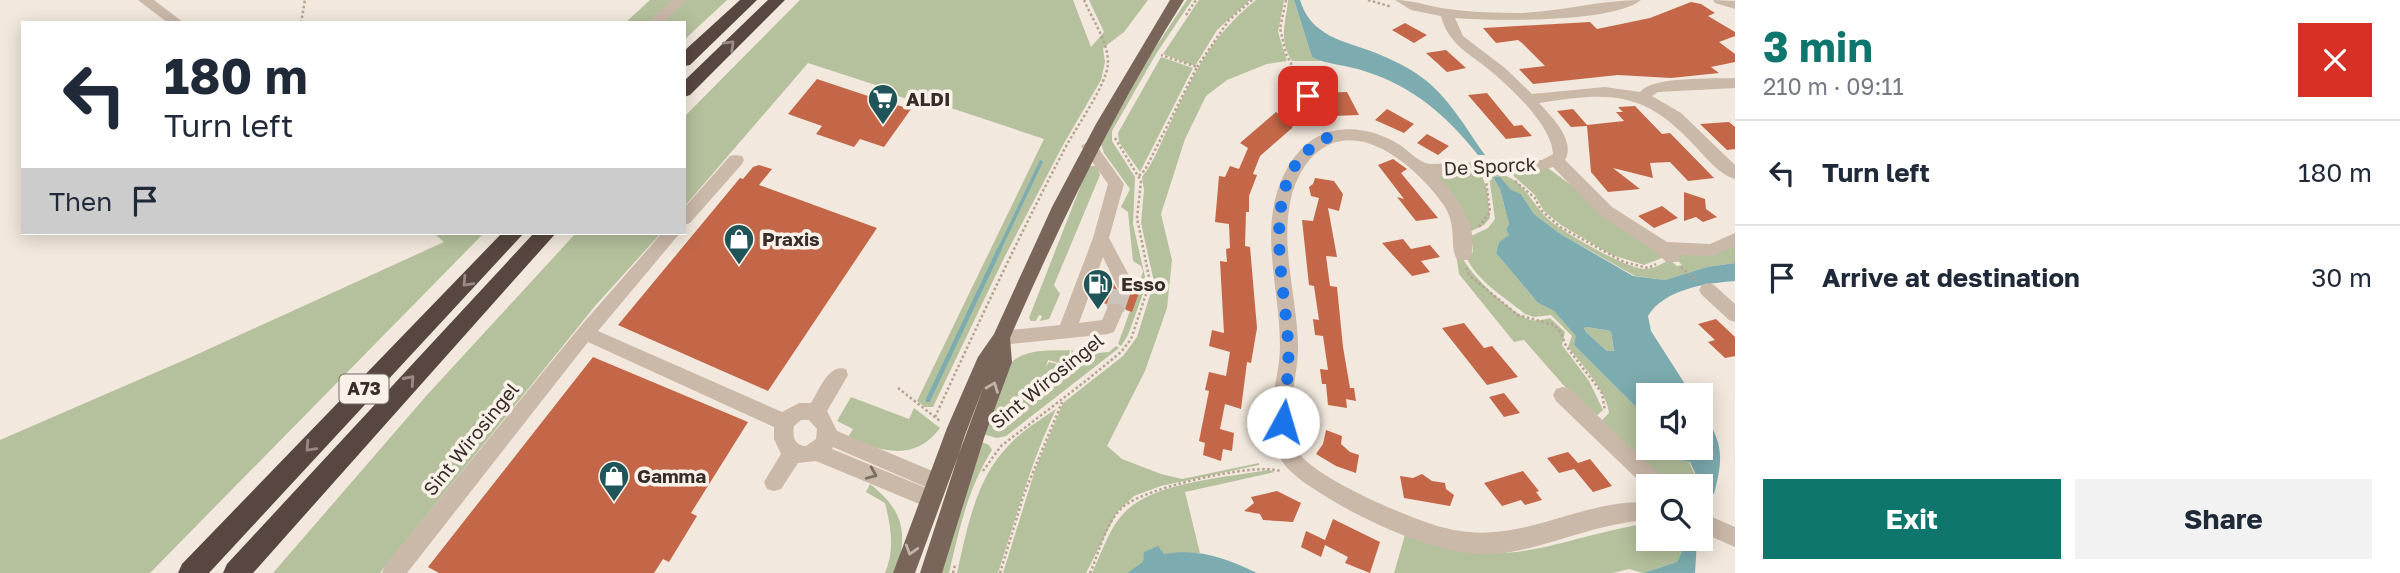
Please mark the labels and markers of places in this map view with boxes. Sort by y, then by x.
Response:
pin [1278,66,1338,126]
supermarket icon: ALDI [866,82,900,126]
place label: ALDI [906,87,950,110]
shop icon: Praxis [722,222,756,266]
place label: Praxis [762,227,820,250]
fuel station icon: Esso [1081,267,1115,311]
place label: Esso [1121,272,1166,295]
shop icon: Gamma [597,459,631,503]
place label: Gamma [637,464,706,487]

